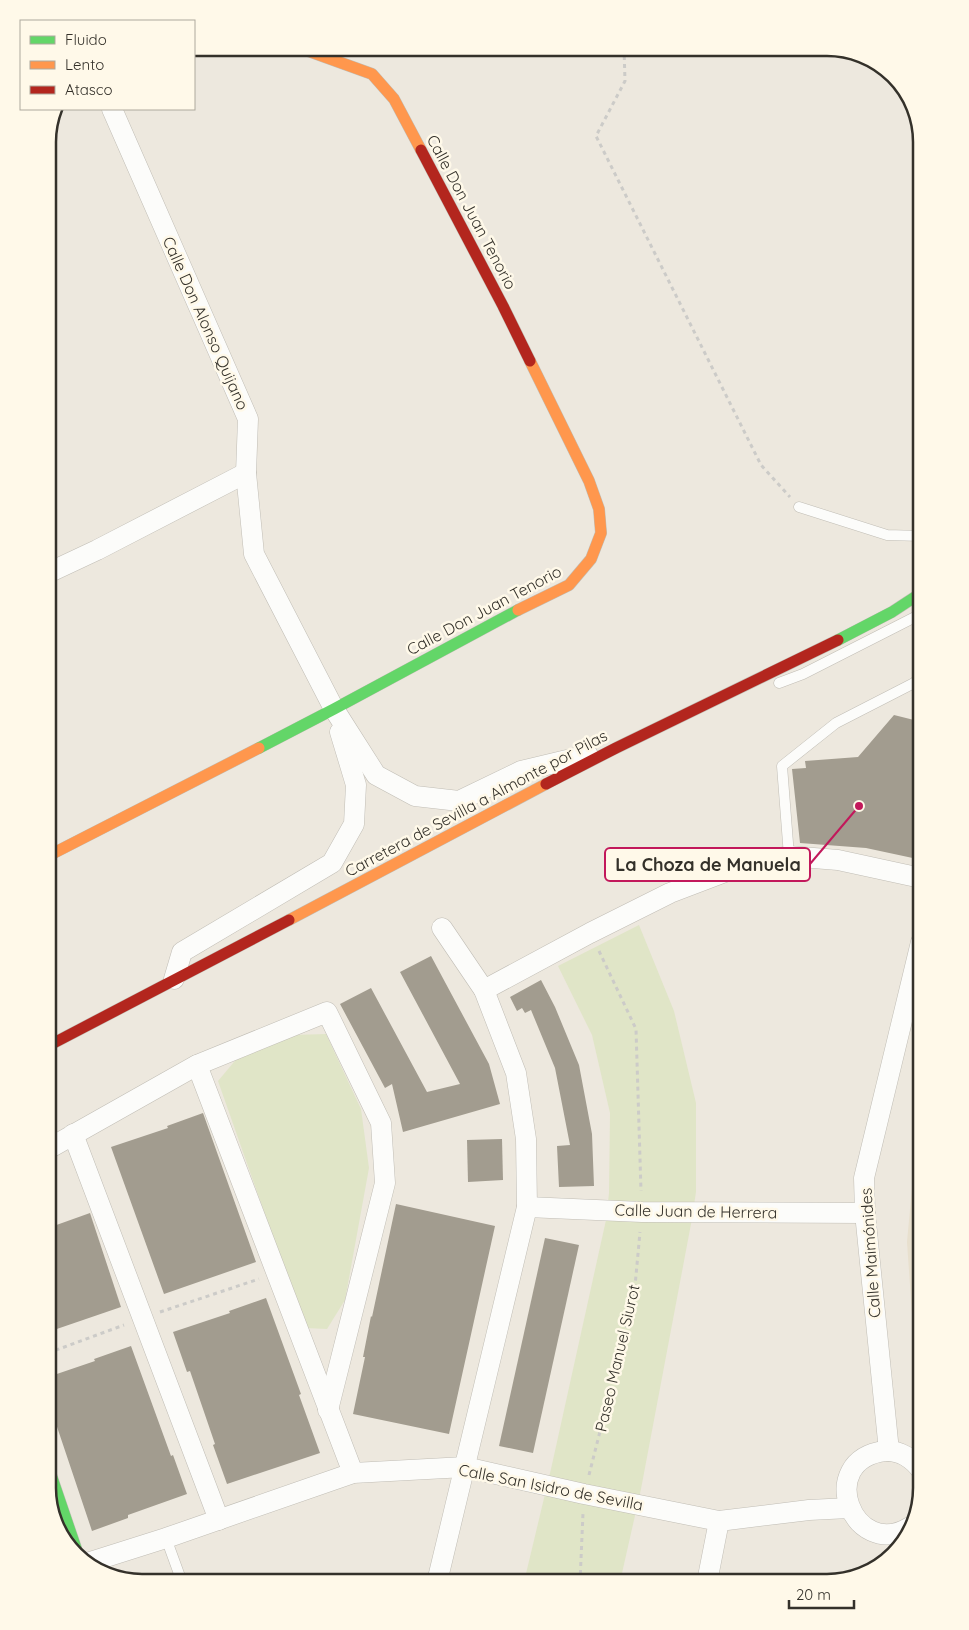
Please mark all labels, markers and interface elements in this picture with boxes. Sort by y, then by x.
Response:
legend [20,20,195,110]
text: Fluido [65,30,107,49]
text: Lento [65,55,104,74]
text: Atasco [65,80,113,99]
street label: Calle Don Juan Tenorio [423,131,521,293]
street label: Calle Don Alonso Quijano [159,233,253,413]
street label: Calle Don Juan Tenorio [403,561,565,659]
street label: Carretera de Sevilla a Almonte por Pilas [341,725,611,881]
callout: La Choza de Manuela [605,848,810,881]
text: La Choza de Manuela [615,853,801,876]
street label: Calle Maimónides [855,1187,885,1319]
street label: Calle Juan de Herrera [615,1200,777,1222]
street label: Paseo Manuel Siurot [590,1282,644,1434]
street label: Calle San Isidro de Sevilla [457,1459,645,1515]
scale bar [789,1578,854,1610]
text: 20 m [796,1585,831,1604]

